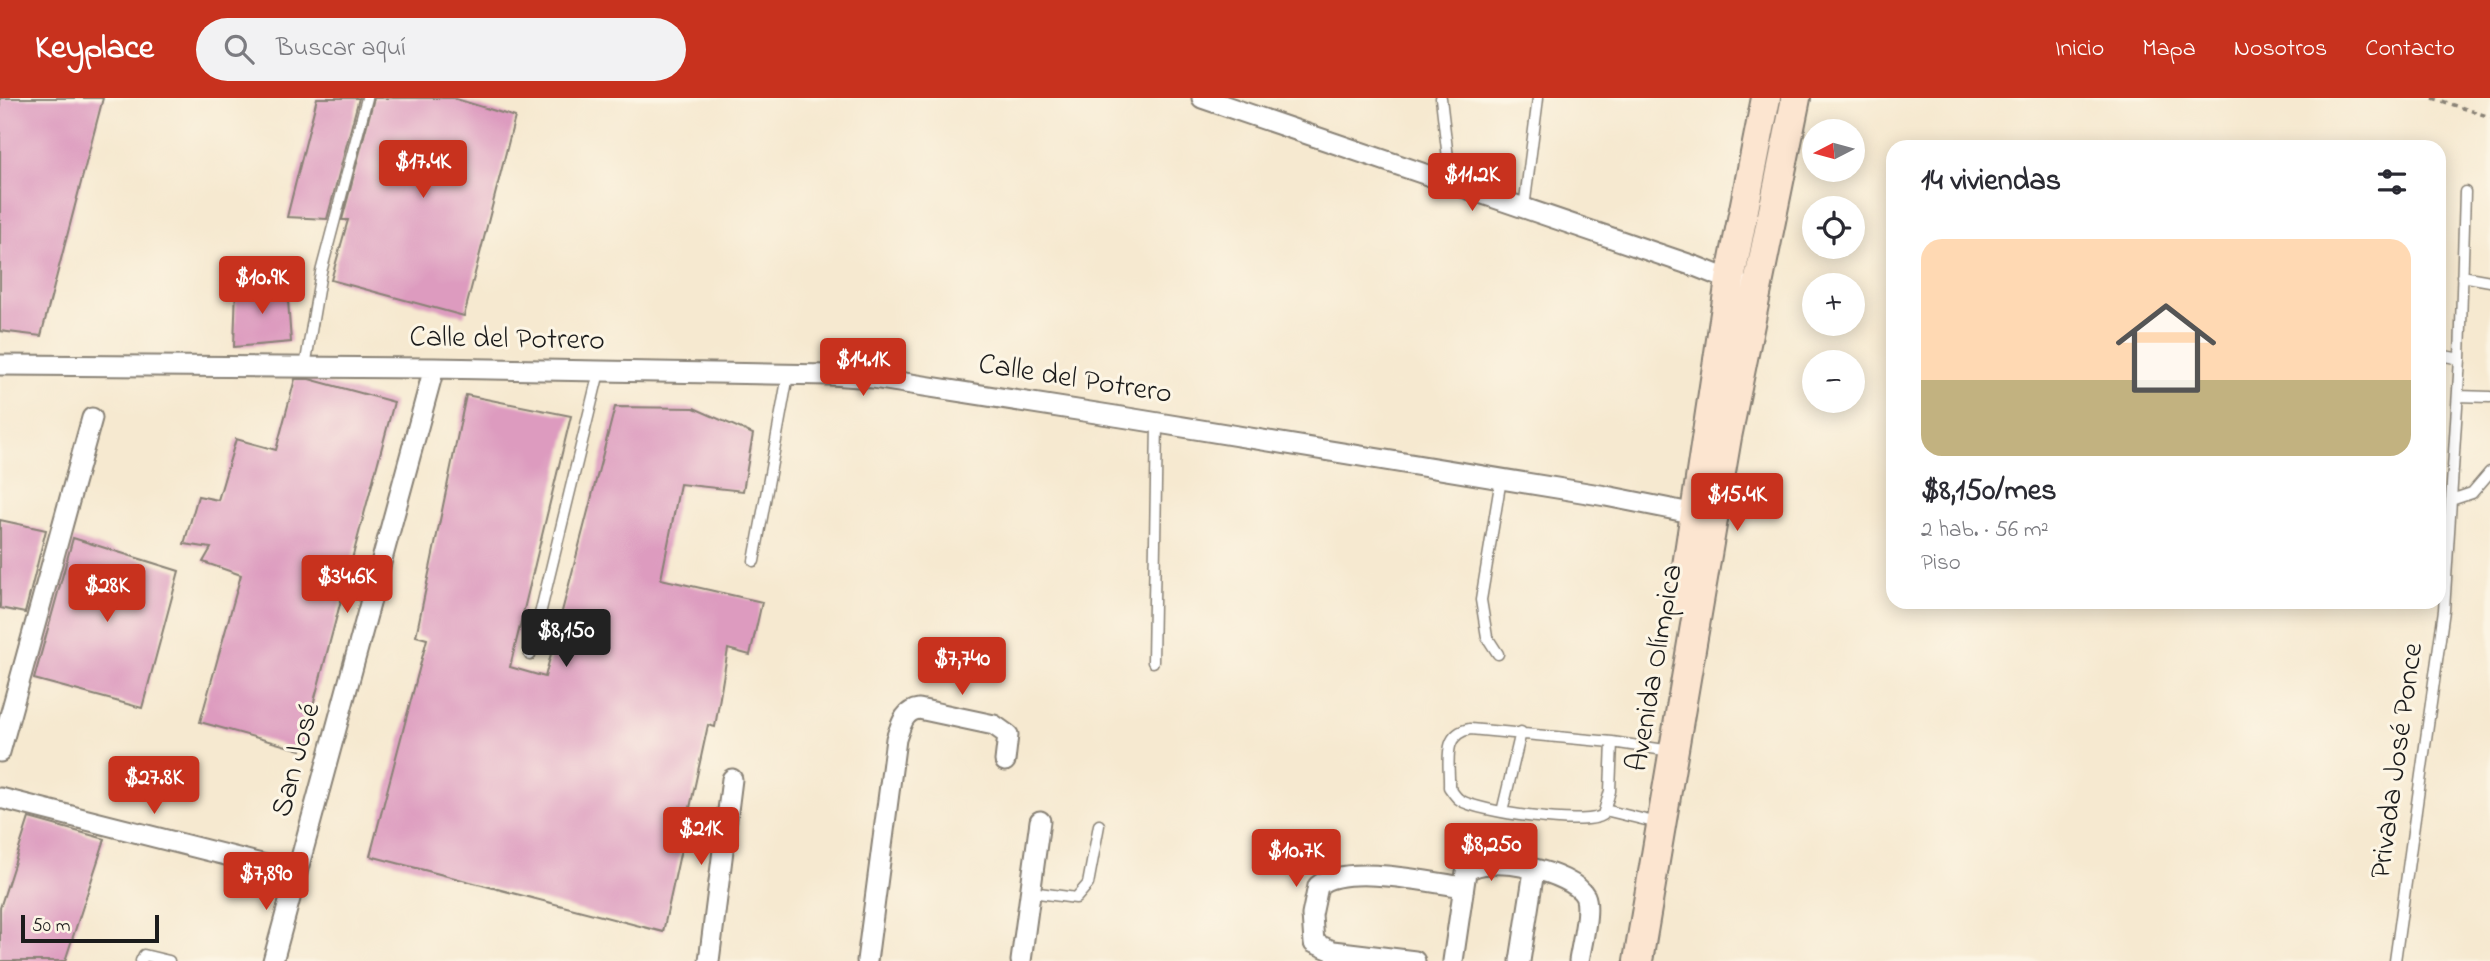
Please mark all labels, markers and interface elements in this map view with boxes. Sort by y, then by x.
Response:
search box [196,18,686,81]
text: Keyplace [35,25,154,73]
icon: search [220,30,258,68]
text: Buscar aquí [276,30,406,68]
text: Inicio [2055,32,2104,67]
text: Mapa [2142,32,2196,67]
text: Nosotros [2234,32,2327,67]
text: Contacto [2365,32,2455,67]
north arrow [1802,119,1866,182]
map controls [1802,119,1865,413]
pin: $17.4K [366,140,480,200]
text: $17.4K [395,146,451,179]
pin: $11.2K [1415,153,1529,213]
text: $11.2K [1444,159,1500,192]
text: 14 viviendas [1921,160,2061,204]
icon: filters [2373,163,2411,201]
button: locate [1802,196,1865,259]
pin: $10.9K [205,256,319,316]
text: $10.9K [235,262,289,295]
button: + [1802,273,1865,336]
icon: home [2103,285,2229,411]
street label: Calle del Potrero [409,316,605,364]
pin: $14.1K [806,338,920,398]
street label: Calle del Potrero [975,343,1175,417]
text: $14.1K [836,344,890,377]
button: − [1802,350,1865,413]
text: $8,150/mes [1921,470,2057,514]
pin: $15.4K [1680,474,1794,533]
text: $15.4K [1707,479,1767,512]
text: 2 hab. · 56 m² [1921,514,2048,547]
text: Piso [1921,547,1961,580]
pin: $34.6K [290,556,404,615]
text: $34.6K [318,561,376,594]
street label: Avenida Olímpica [1616,561,1696,775]
pin: $28K [66,564,148,624]
text: $28K [84,570,130,603]
pin: $8,150 [509,610,623,669]
text: $8,150 [538,615,594,648]
pin: $7,740 [905,638,1019,697]
street label: Privada José Ponce [2360,640,2436,882]
text: $7,740 [934,643,990,676]
street label: San José [261,697,333,822]
pin: $27.8K [97,756,211,816]
text: $27.8K [124,762,184,795]
pin: $21K [660,808,742,867]
text: $21K [679,813,723,846]
pin: $8,250 [1434,824,1548,883]
text: $8,250 [1460,829,1522,862]
pin: $10.7K [1239,830,1353,889]
text: $10.7K [1268,835,1324,868]
pin: $7,890 [209,852,323,912]
text: $7,890 [240,858,292,891]
scale bar [21,912,159,944]
text: 50 m [32,913,71,940]

